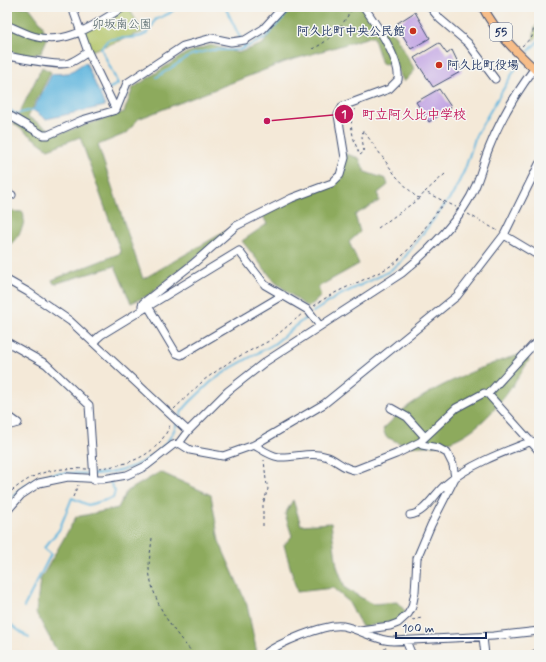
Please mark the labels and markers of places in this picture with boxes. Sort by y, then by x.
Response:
place label: 阿久比町中央公民館 [297,24,405,40]
marker: 阿久比町中央公民館 [408,26,418,36]
place label: 阿久比町役場 [447,58,519,74]
marker: 阿久比町役場 [434,60,444,70]
callout: 町立阿久比中学校 [334,102,474,127]

